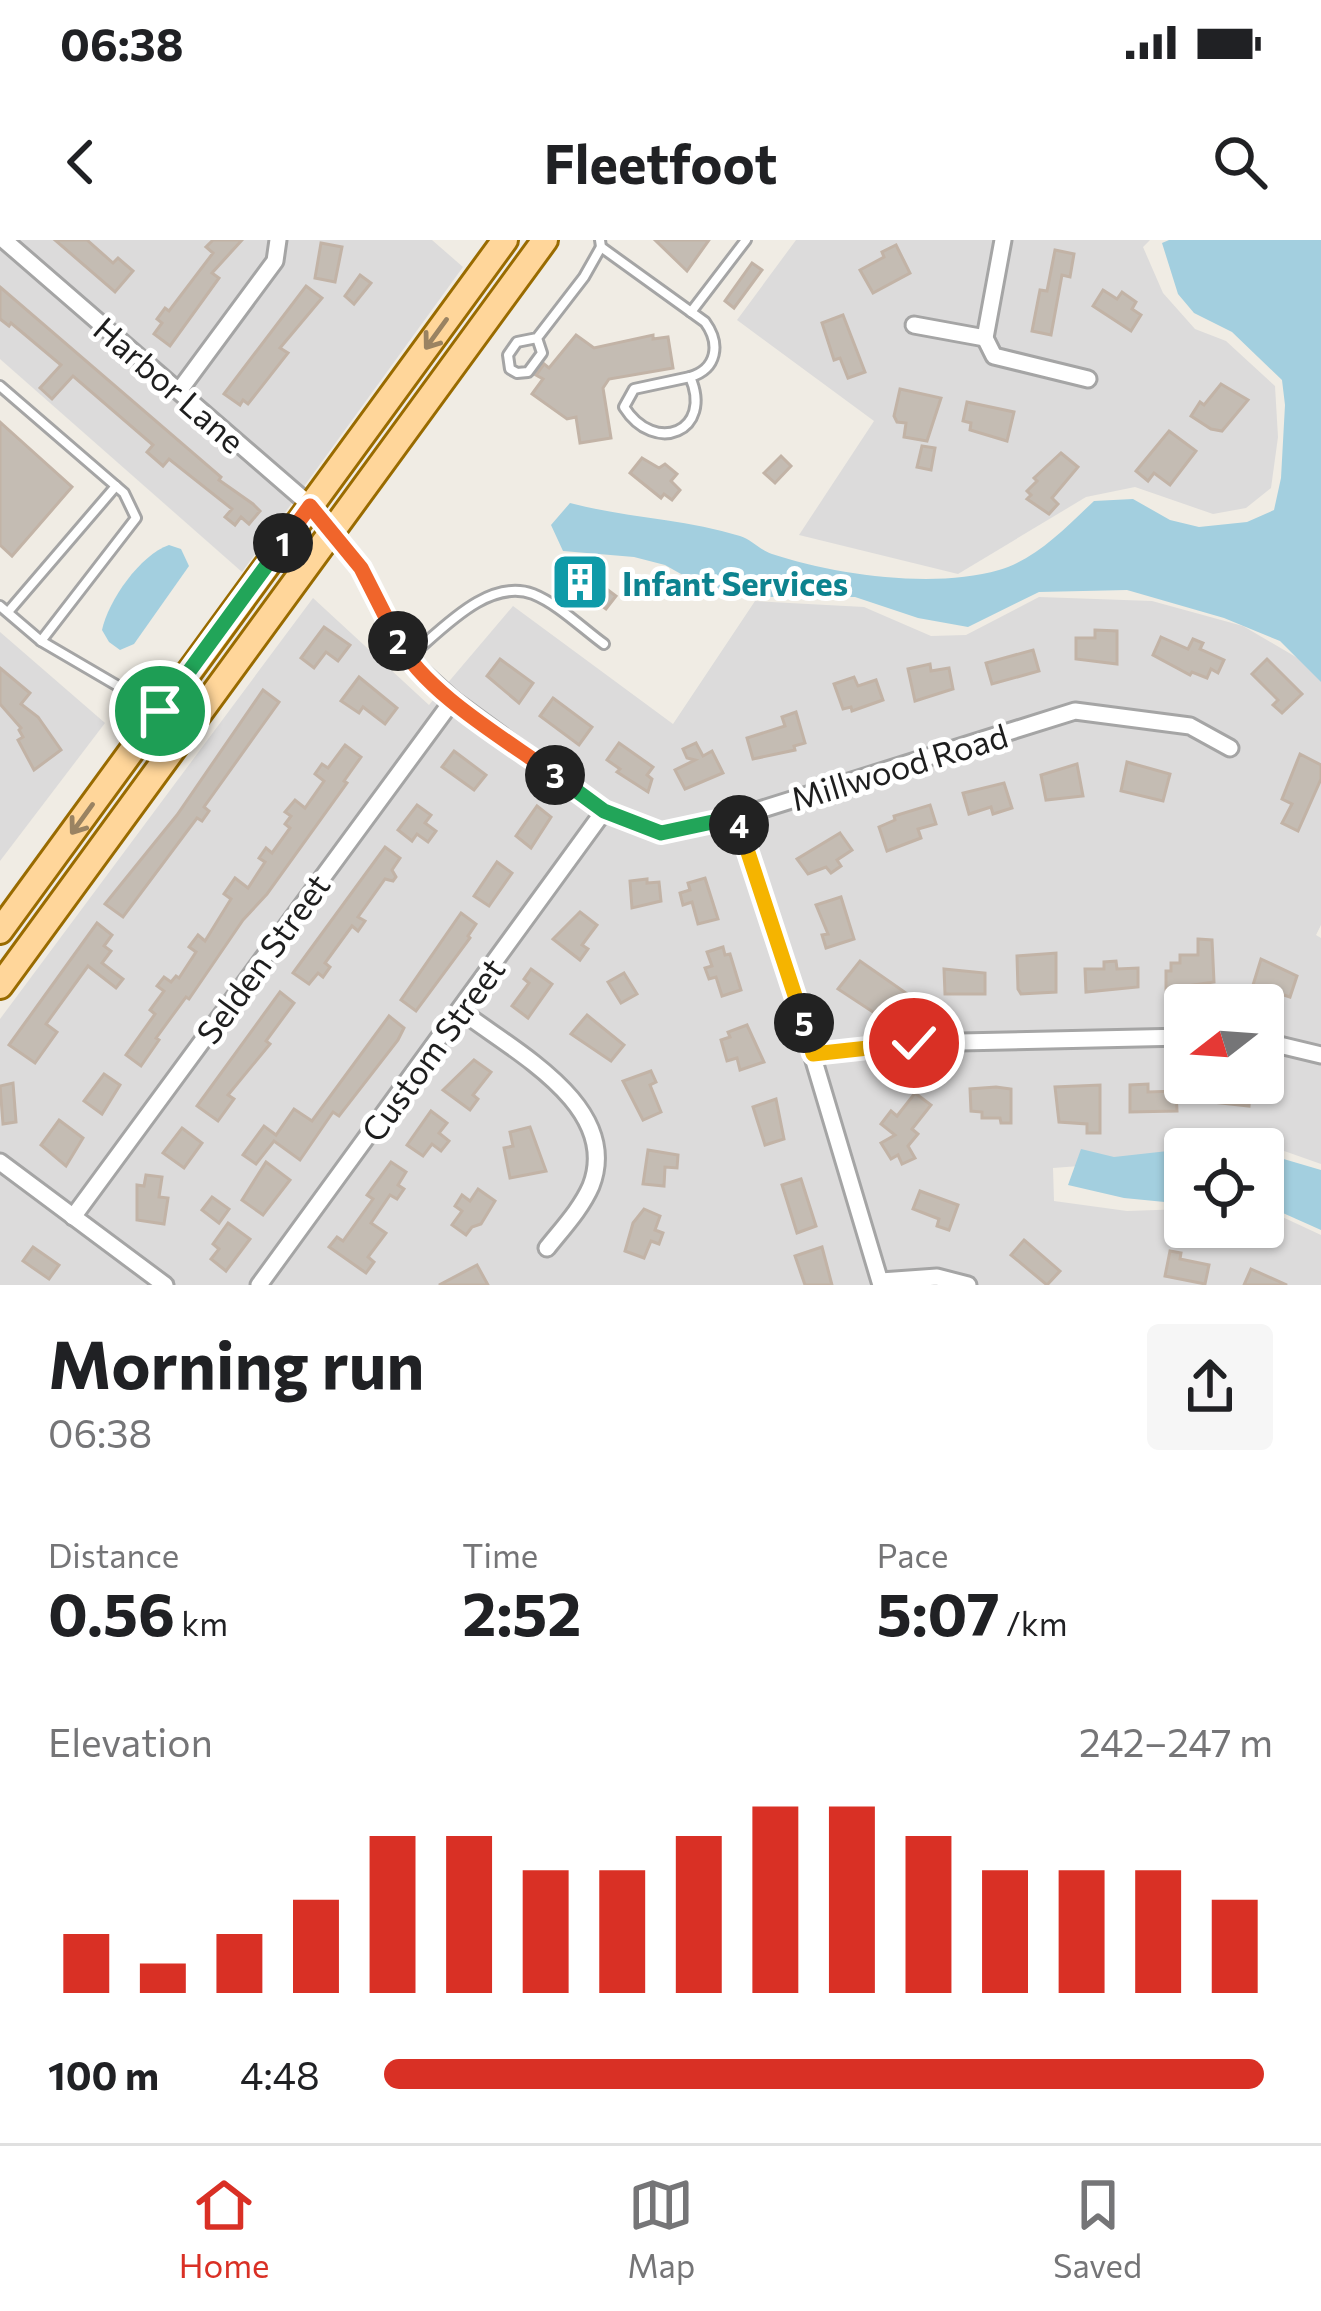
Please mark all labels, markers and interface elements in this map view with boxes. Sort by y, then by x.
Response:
text: 06:38 [60,15,184,70]
icon: back [48,129,114,195]
text: Fleetfoot [544,129,777,195]
icon: search [1207,129,1273,195]
street label: Harbor Lane [86,307,254,461]
one-way arrow [423,317,449,350]
pin: 1 [253,513,313,573]
text: 1 [276,522,290,563]
building icon: Infant Services [549,551,611,613]
place label: Infant Services [622,562,848,603]
pin: 2 [368,611,428,671]
text: 2 [389,620,407,661]
pin [109,660,211,762]
icon: arrive [127,678,193,744]
street label: Millwood Road [786,714,1012,818]
pin: 3 [525,745,585,805]
text: 3 [545,754,565,795]
pin: 4 [709,795,769,855]
one-way arrow [69,802,95,835]
text: 4 [729,804,749,845]
street label: Selden Street [187,865,337,1051]
street label: Custom Street [352,949,512,1149]
north arrow [1164,984,1284,1104]
map controls [1164,984,1284,1248]
pin [863,992,965,1094]
pin: 5 [774,993,834,1053]
text: 5 [794,1002,814,1043]
icon: check [881,1010,947,1076]
button: locate [1164,1128,1284,1248]
text: Morning run [48,1322,425,1403]
button: share [1147,1324,1273,1450]
text: 06:38 [48,1408,152,1456]
text: Distance [48,1534,179,1575]
text: Time [462,1534,538,1575]
text: Pace [877,1534,948,1575]
text: 0.56 [48,1575,175,1648]
text: 2:52 [462,1575,581,1648]
text: 5:07 [877,1575,1000,1648]
text: km [175,1602,228,1643]
text: /km [1000,1602,1067,1643]
text: Elevation [48,1717,213,1765]
text: 242–247 m [1079,1717,1273,1765]
text: 100 m [48,2050,159,2098]
text: 4:48 [240,2050,320,2098]
tab: Home [179,2172,270,2285]
tab: Map [627,2172,695,2285]
tab: Saved [1053,2172,1142,2285]

